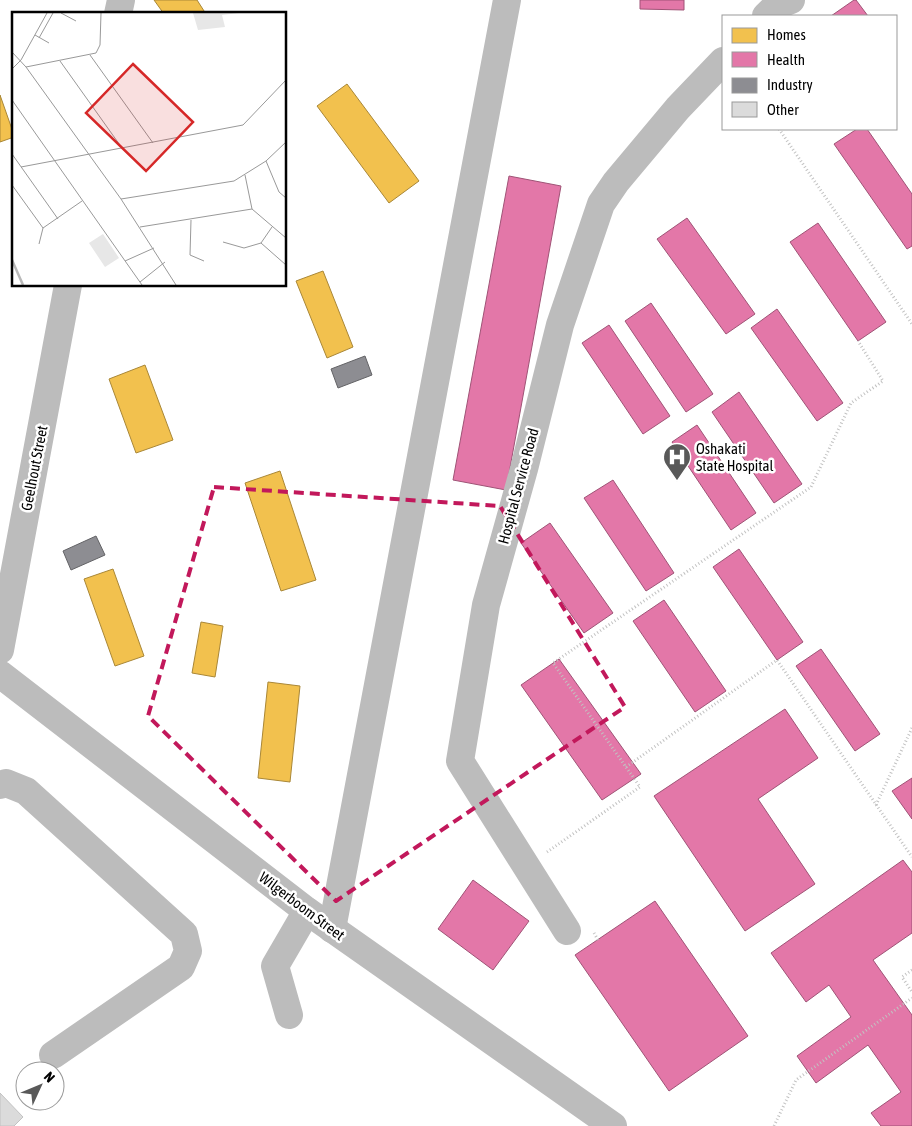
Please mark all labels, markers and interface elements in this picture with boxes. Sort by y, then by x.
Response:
inset map [12,12,286,286]
legend [722,15,897,130]
text: Homes [767,26,806,43]
text: Health [767,51,805,68]
text: Industry [767,76,813,93]
text: Other [767,101,799,118]
street label: Geelhout Street [17,424,51,512]
street label: Hospital Service Road [494,426,542,546]
place label: Oshakati State Hospital [696,440,774,474]
hospital icon: Oshakati State Hospital [662,442,692,481]
street label: Wilgerboom Street [256,868,348,944]
north arrow [15,1061,65,1111]
text: N [41,1068,58,1085]

